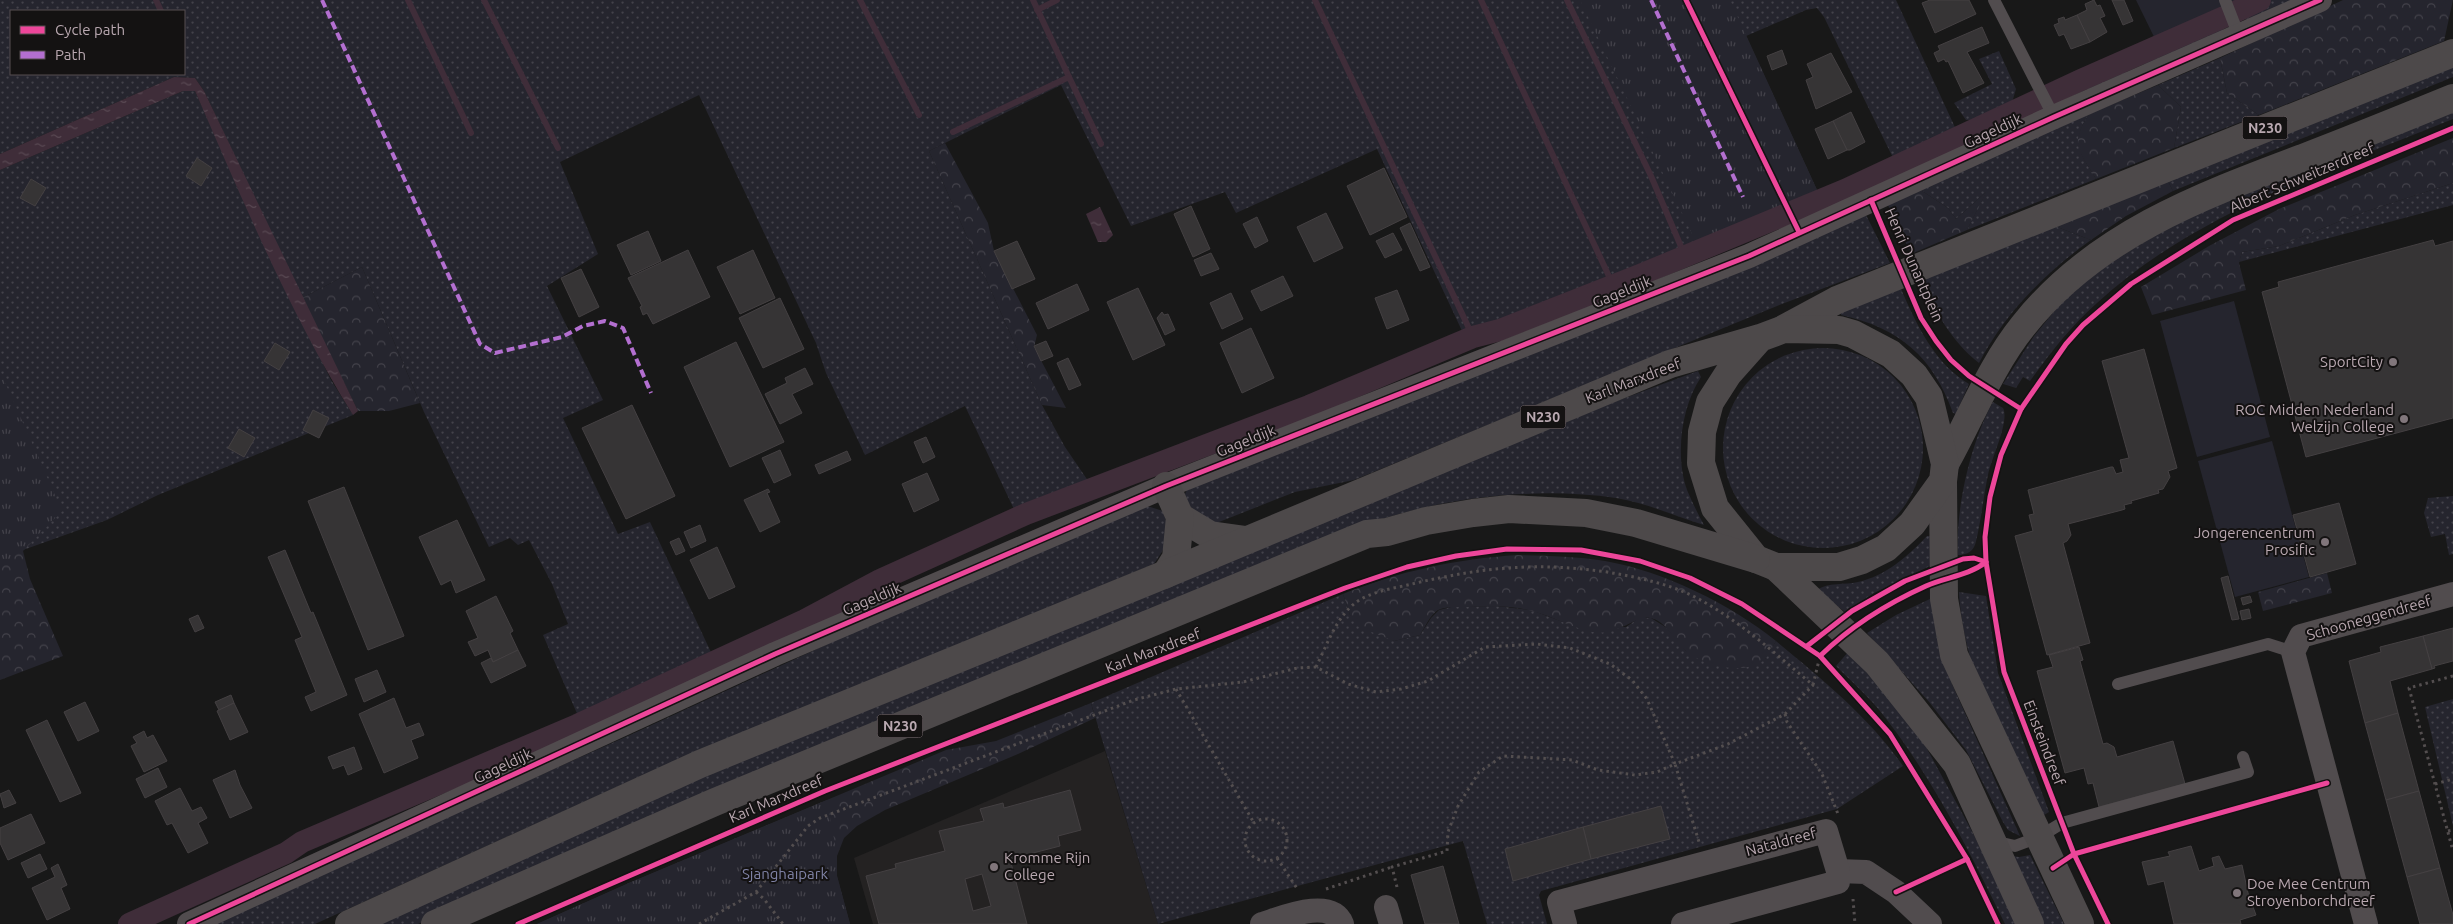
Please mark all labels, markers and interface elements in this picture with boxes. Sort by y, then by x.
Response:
legend [10,10,185,75]
text: Cycle path [55,21,125,38]
text: Path [55,46,86,63]
street label: Gageldijk [1961,110,2025,151]
road number: N230 [2242,116,2288,140]
street label: Albert Schweitzerdreef [2227,139,2377,216]
street label: Henri Dunantplein [1882,205,1947,325]
street label: Gageldijk [1590,272,1654,311]
place label: SportCity [2320,353,2383,370]
street label: Karl Marxdreef [1583,354,1683,407]
marker: SportCity [2387,356,2399,368]
place label: ROC Midden Nederland Welzijn College [2235,401,2394,435]
road number: N230 [1520,406,1566,428]
marker: ROC Midden Nederland Welzijn College [2398,413,2410,425]
street label: Gageldijk [1214,421,1278,460]
place label: Jongerencentrum Prosific [2194,524,2315,558]
marker: Jongerencentrum Prosific [2319,536,2331,548]
street label: Gageldijk [840,578,904,619]
street label: Schooneggendreef [2305,592,2433,643]
street label: Karl Marxdreef [1103,624,1203,677]
street label: Einsteindreef [2020,698,2069,788]
road number: N230 [878,714,922,738]
street label: Gageldijk [471,745,535,786]
street label: Karl Marxdreef [726,771,826,826]
street label: Nataldreef [1744,824,1818,859]
place label: Kromme Rijn College [1004,849,1090,883]
marker: Kromme Rijn College [988,861,1000,873]
park label: Sjanghaipark [742,865,828,882]
place label: Doe Mee Centrum Stroyenborchdreef [2247,875,2375,909]
marker: Doe Mee Centrum Stroyenborchdreef [2231,887,2243,899]

